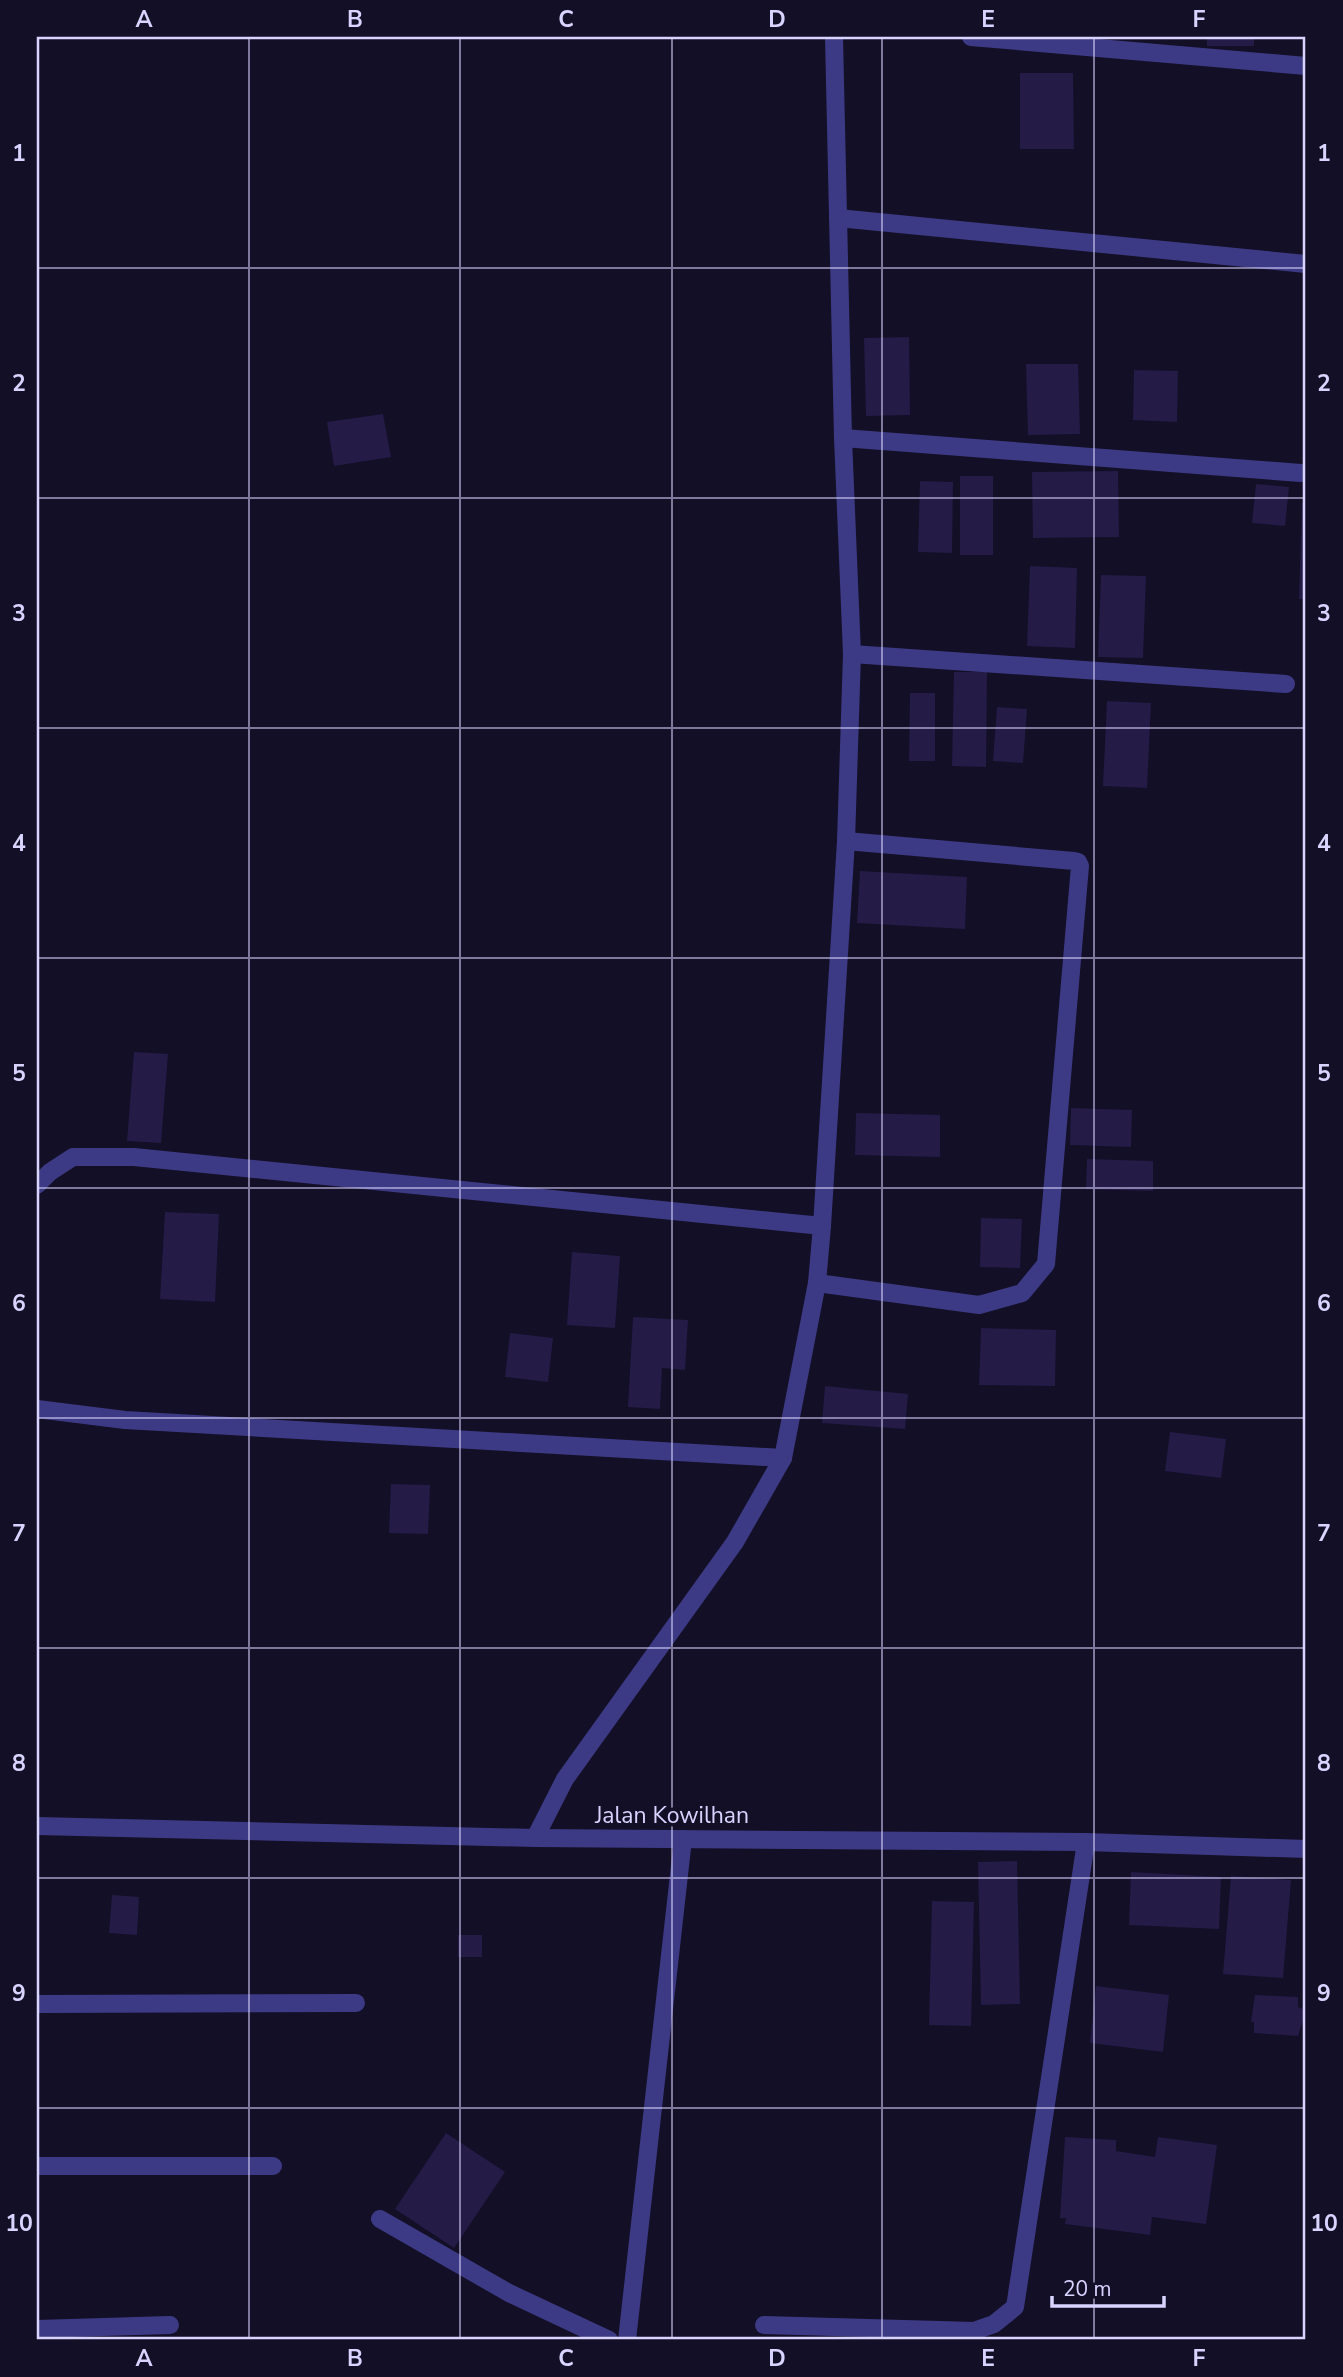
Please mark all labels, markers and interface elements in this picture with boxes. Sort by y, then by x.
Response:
text: A [135,4,153,35]
text: B [347,4,363,35]
text: C [558,4,574,35]
text: D [768,4,786,35]
text: E [981,4,995,35]
text: F [1193,4,1206,35]
text: 1 [12,138,26,169]
text: 1 [1317,138,1331,169]
text: 2 [12,368,26,399]
text: 2 [1317,368,1331,399]
text: 3 [12,598,26,629]
text: 3 [1317,598,1331,629]
text: 4 [12,828,26,859]
text: 4 [1317,828,1331,859]
text: 5 [12,1058,26,1089]
text: 5 [1317,1058,1331,1089]
text: 6 [12,1288,26,1319]
text: 6 [1317,1288,1331,1319]
text: 7 [12,1518,26,1549]
text: 7 [1317,1518,1331,1549]
text: 8 [12,1748,26,1779]
text: 8 [1317,1748,1331,1779]
street label: Jalan Kowilhan [594,1800,749,1831]
text: 9 [12,1978,26,2009]
text: 9 [1317,1978,1331,2009]
text: 10 [5,2208,33,2239]
text: 10 [1310,2208,1338,2239]
scale bar [1052,2265,1164,2309]
text: 20 m [1063,2275,1112,2303]
text: A [135,2343,153,2374]
text: B [347,2343,363,2374]
text: C [558,2343,574,2374]
text: D [768,2343,786,2374]
text: E [981,2343,995,2374]
text: F [1193,2343,1206,2374]

